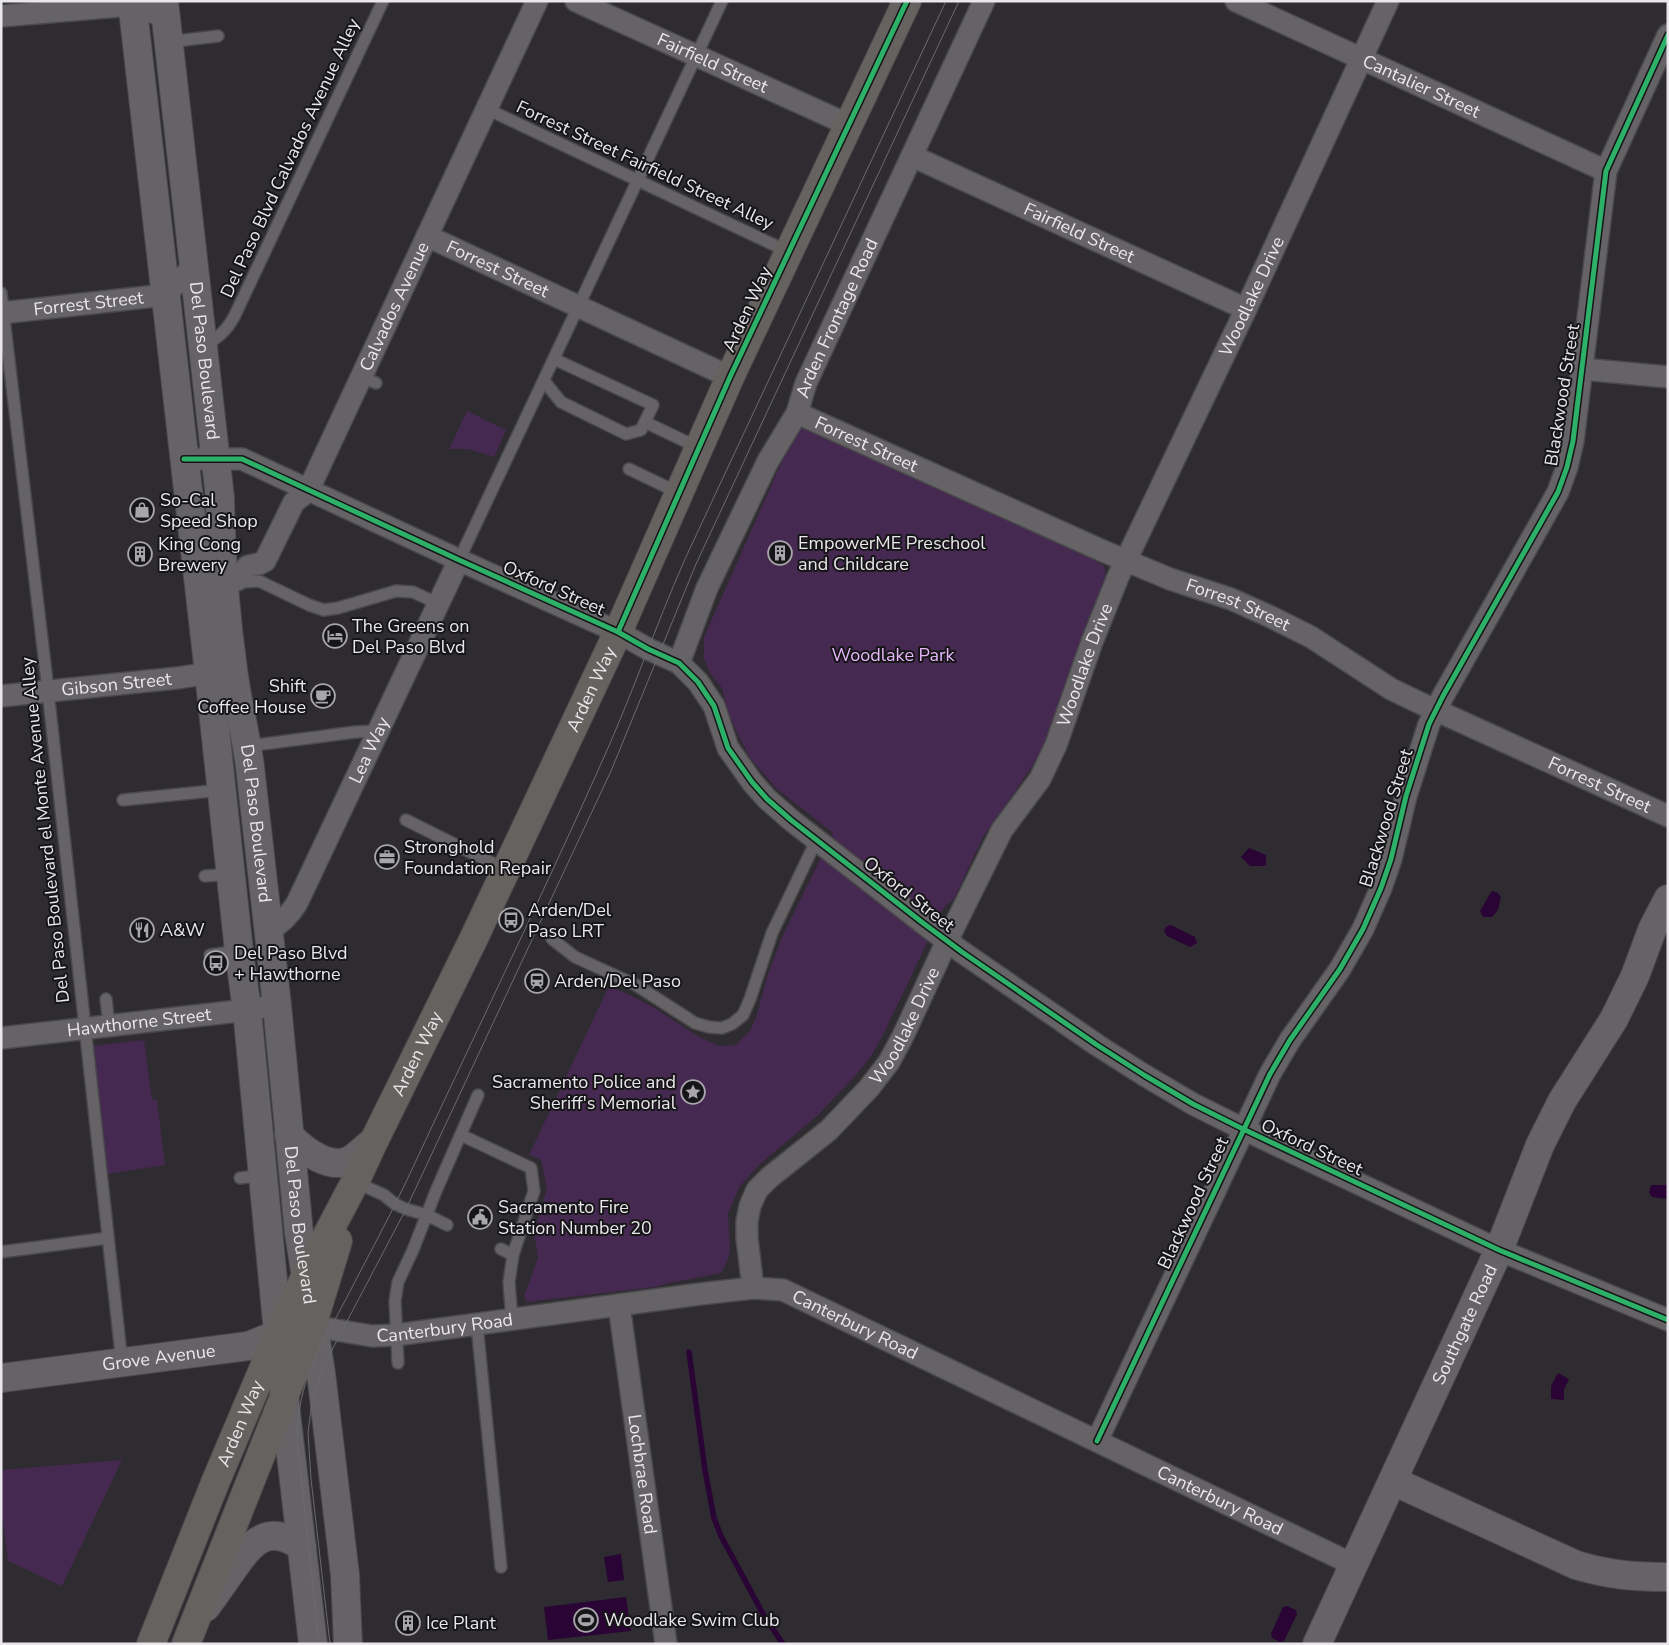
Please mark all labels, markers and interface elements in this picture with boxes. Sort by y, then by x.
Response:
street label: Del Paso Blvd Calvados Avenue Alley [215,14,366,301]
street label: Fairfield Street [653,27,773,99]
street label: Cantalier Street [1359,49,1485,124]
street label: Forrest Street Fairfield Street Alley [512,95,778,236]
street label: Fairfield Street [1020,197,1139,269]
street label: Woodlake Drive [1213,232,1290,360]
street label: Arden Frontage Road [790,234,884,401]
street label: Forrest Street [443,235,554,303]
street label: Calvados Avenue [354,238,435,375]
street label: Arden Way [717,262,778,356]
street label: Del Paso Boulevard [184,280,225,441]
street label: Forrest Street [32,285,145,321]
street label: Blackwood Street [1539,322,1585,468]
street label: Forrest Street [811,411,922,478]
place label: So-Cal Speed Shop [160,488,258,533]
shop icon: So-Cal Speed Shop [129,497,155,523]
place label: EmpowerME Preschool and Childcare [798,531,986,576]
place label: King Cong Brewery [158,532,241,577]
building icon: EmpowerME Preschool and Childcare [767,540,793,566]
building icon: King Cong Brewery [127,541,153,567]
street label: Oxford Street [499,555,610,622]
street label: Forrest Street [1183,573,1295,637]
street label: Woodlake Drive [1051,600,1118,730]
place label: The Greens on Del Paso Blvd [352,614,470,659]
hotel icon: The Greens on Del Paso Blvd [322,623,348,649]
street label: Arden Way [561,642,622,736]
park label: Woodlake Park [831,643,956,667]
street label: Del Paso Boulevard el Monte Avenue Alley [15,655,75,1004]
street label: Gibson Street [60,667,173,702]
place label: Shift Coffee House [197,674,307,719]
cafe icon: Shift Coffee House [310,683,336,709]
street label: Lea Way [343,712,396,787]
street label: Del Paso Boulevard [235,742,277,904]
street label: Blackwood Street [1354,745,1419,890]
street label: Forrest Street [1544,751,1655,819]
place label: Stronghold Foundation Repair [404,835,552,880]
office icon: Stronghold Foundation Repair [374,844,400,870]
street label: Oxford Street [858,851,960,938]
place label: Arden/Del Paso LRT [528,898,612,943]
bus stop icon: Arden/Del Paso LRT [498,907,524,933]
restaurant icon: A&W [129,917,155,943]
place label: A&W [160,918,205,942]
place label: Del Paso Blvd + Hawthorne [234,941,348,986]
bus stop icon: Del Paso Blvd + Hawthorne [203,950,229,976]
street label: Woodlake Drive [864,963,945,1090]
station icon: Arden/Del Paso [524,968,550,994]
place label: Arden/Del Paso [554,969,681,993]
street label: Hawthorne Street [66,1002,213,1042]
street label: Arden Way [386,1006,448,1100]
place label: Sacramento Police and Sheriff's Memorial [492,1070,677,1115]
place icon: Sacramento Police and Sheriff's Memorial [680,1079,706,1105]
street label: Oxford Street [1257,1113,1367,1181]
street label: Blackwood Street [1152,1132,1234,1273]
street label: Del Paso Boulevard [279,1145,322,1306]
place label: Sacramento Fire Station Number 20 [498,1195,652,1240]
public building icon: Sacramento Fire Station Number 20 [467,1204,493,1230]
street label: Southgate Road [1426,1260,1503,1389]
street label: Canterbury Road [788,1284,922,1365]
street label: Canterbury Road [376,1307,514,1348]
street label: Grove Avenue [101,1338,217,1377]
street label: Arden Way [211,1376,269,1470]
street label: Lochbrae Road [622,1413,663,1536]
street label: Canterbury Road [1153,1460,1287,1541]
sports icon: Woodlake Swim Club [573,1607,599,1633]
place label: Woodlake Swim Club [604,1608,779,1632]
building icon: Ice Plant [395,1610,421,1636]
place label: Ice Plant [426,1611,496,1635]

